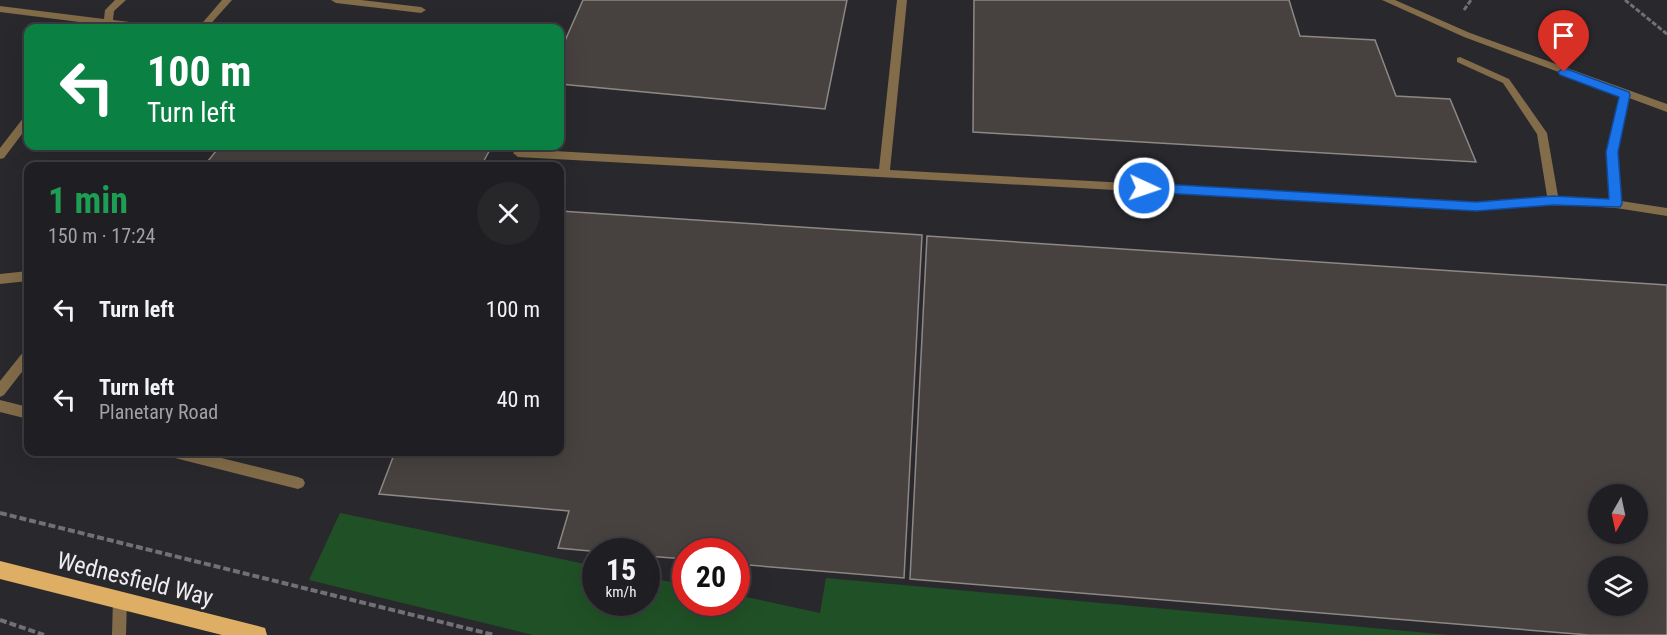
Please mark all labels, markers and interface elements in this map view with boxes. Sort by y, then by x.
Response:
pin [1538,10,1589,72]
icon: arrive [1547,19,1580,52]
text: 100 m [147,47,252,96]
icon: left [48,48,126,126]
text: Turn left [147,97,236,129]
position arrow [1112,156,1176,220]
text: 1 min [48,180,128,222]
button: close [477,182,540,245]
text: 150 m · 17:24 [48,224,155,248]
icon: left [48,293,81,326]
text: Turn left [99,297,174,322]
text: 100 m [486,297,540,322]
text: Turn left [99,375,174,400]
icon: left [48,383,81,416]
text: 40 m [497,387,540,412]
text: Planetary Road [99,400,218,424]
north arrow [1588,484,1648,544]
map controls [1588,484,1648,616]
speed limit sign: 20 [672,538,750,616]
street label: Wednesfield Way [54,546,216,612]
text: 15 [606,552,636,587]
button: layers [1588,556,1648,616]
text: km/h [606,583,636,601]

